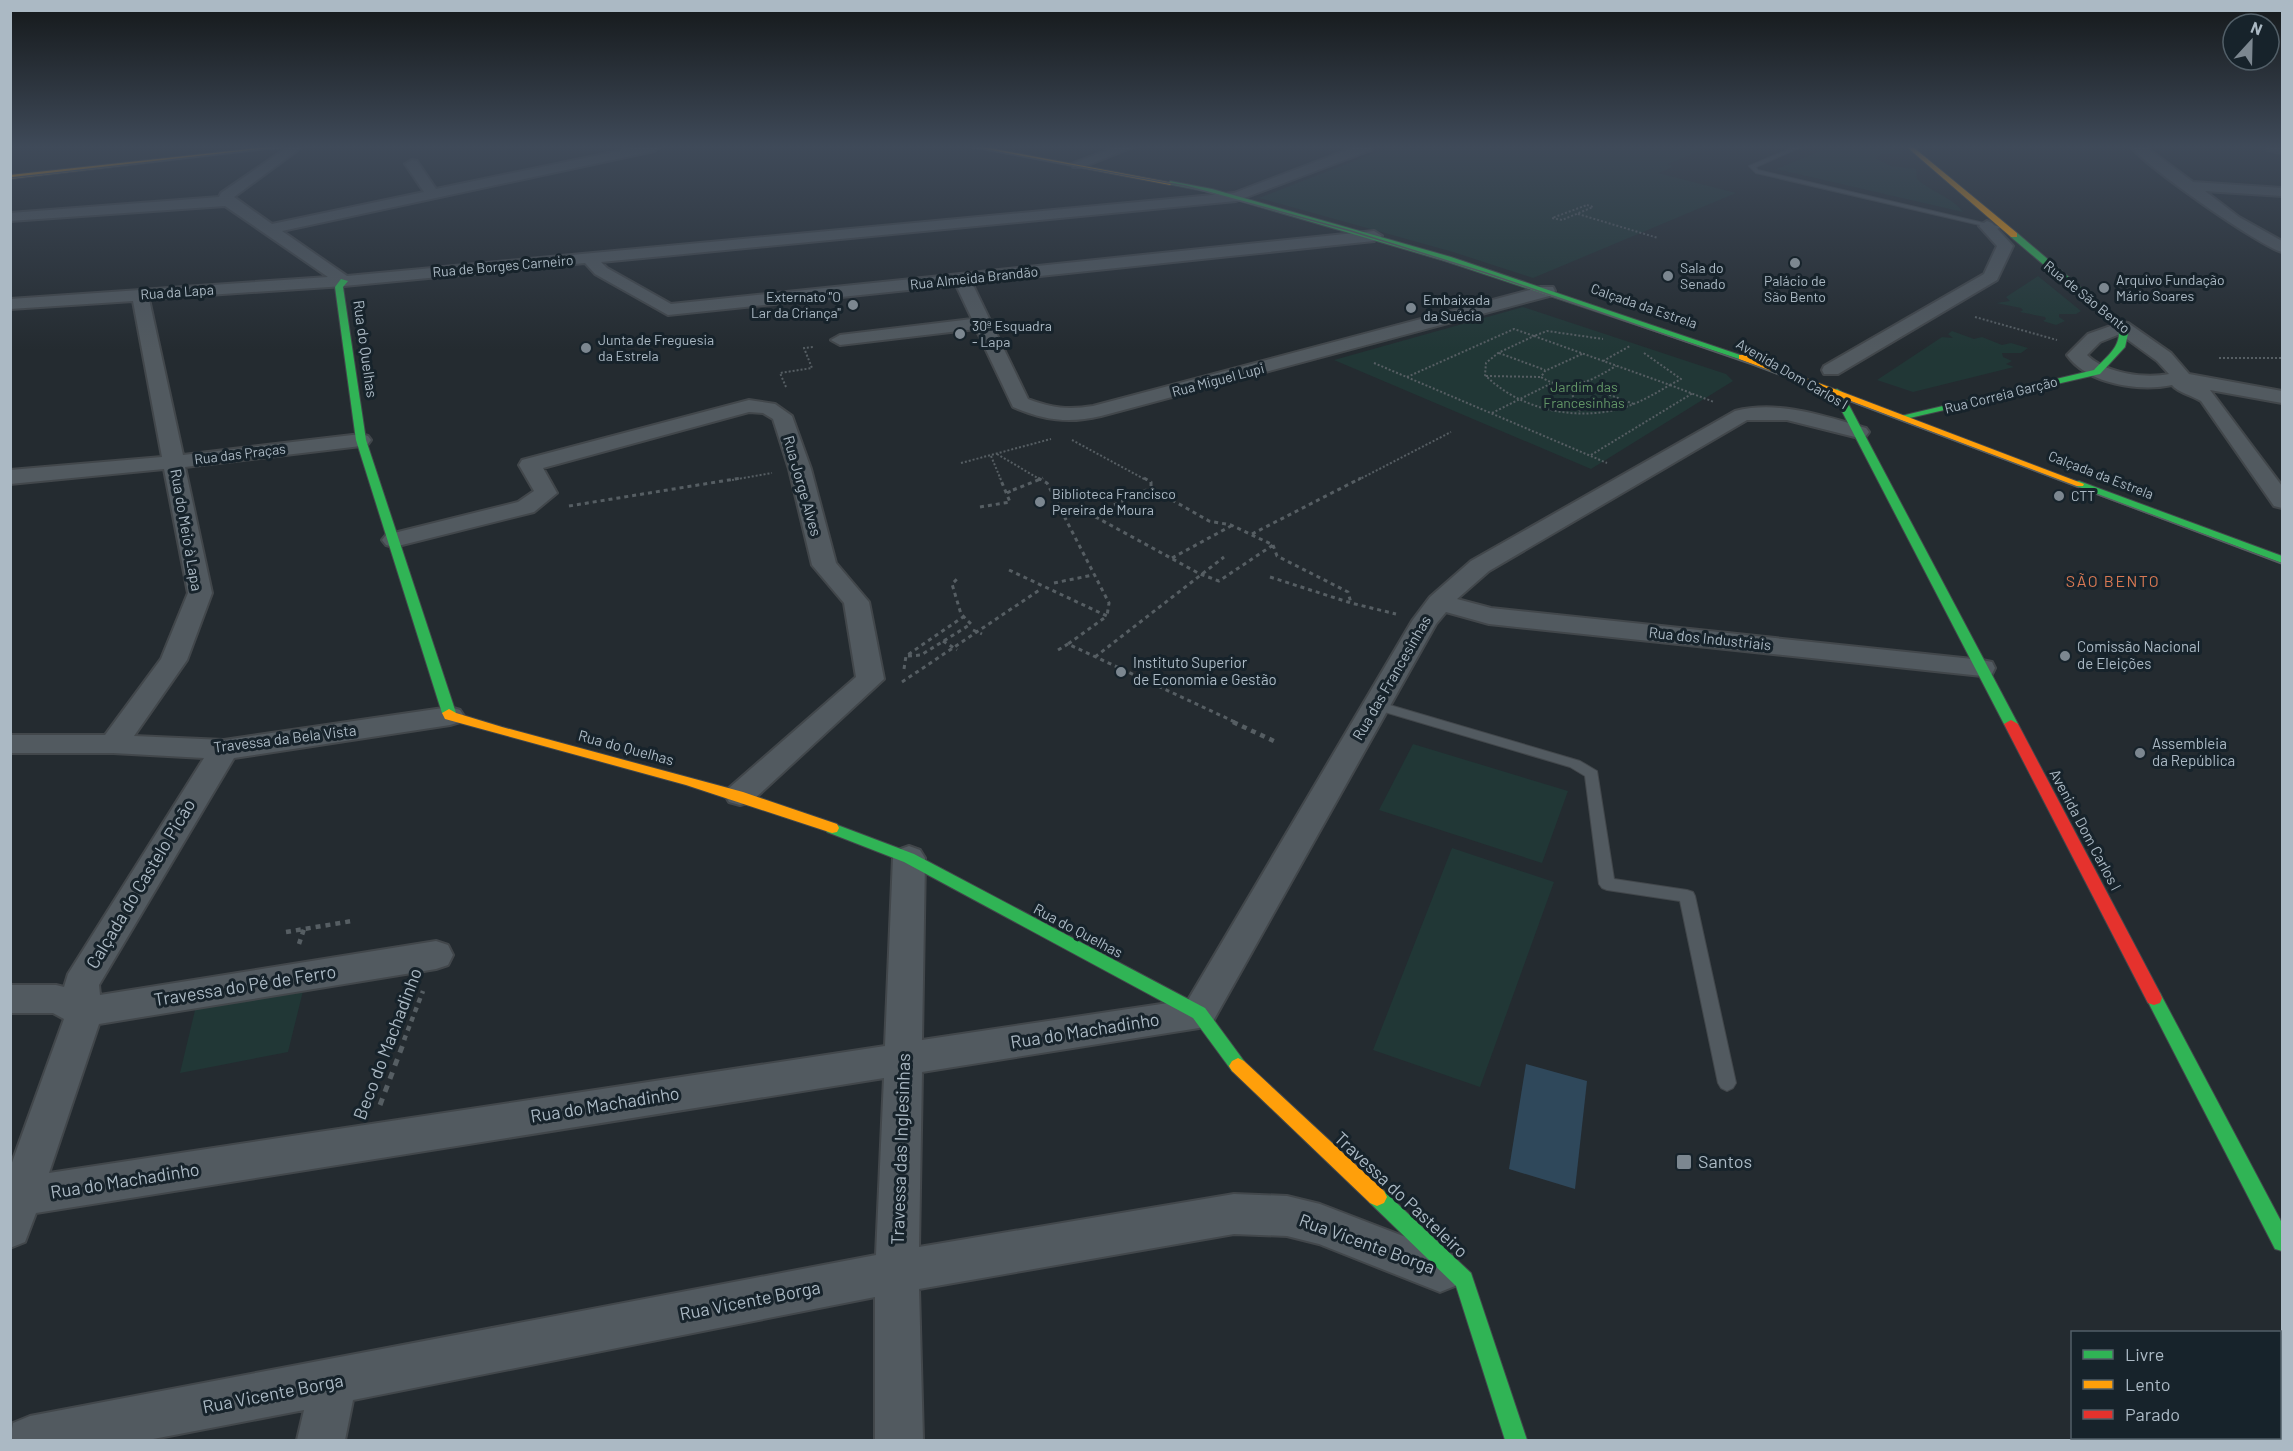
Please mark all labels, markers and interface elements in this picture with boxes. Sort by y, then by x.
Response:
north arrow [2221,12,2281,72]
text: N [2248,17,2265,38]
street label: Rua de Borges Carneiro [432,251,574,280]
marker: Palácio de São Bento [1788,256,1802,270]
street label: Rua de São Bento [2041,257,2134,337]
place label: Sala do Senado [1680,259,1726,292]
street label: Rua Almeida Brandão [909,262,1039,293]
marker: Sala do Senado [1661,269,1675,283]
place label: Arquivo Fundação Mário Soares [2116,271,2225,304]
place label: Palácio de São Bento [1764,272,1826,305]
street label: Calçada da Estrela [1589,279,1700,332]
street label: Rua da Lapa [140,280,214,303]
marker: Arquivo Fundação Mário Soares [2097,281,2111,295]
place label: Externato "O Lar da Criança" [751,288,841,321]
place label: Embaixada da Suécia [1423,291,1490,324]
marker: Externato "O Lar da Criança" [846,298,860,312]
street label: Rua do Quelhas [350,299,382,399]
marker: Embaixada da Suécia [1404,301,1418,315]
place label: 30ª Esquadra - Lapa [972,317,1052,350]
marker: 30ª Esquadra - Lapa [953,327,967,341]
place label: Junta de Freguesia da Estrela [598,331,714,364]
street label: Avenida Dom Carlos I [1733,335,1851,412]
marker: Junta de Freguesia da Estrela [579,341,593,355]
street label: Rua Miguel Lupi [1170,359,1266,400]
street label: Rua Correia Garção [1943,372,2059,417]
park label: Jardim das Francesinhas [1543,378,1625,411]
street label: Rua Jorge Alves [780,433,826,538]
street label: Rua das Praças [193,439,287,468]
street label: Calçada da Estrela [2046,447,2156,502]
street label: Rua do Meio à Lapa [167,467,207,592]
place label: Biblioteca Francisco Pereira de Moura [1052,485,1176,518]
place label: CTT [2071,487,2095,504]
marker: CTT [2052,489,2066,503]
marker: Biblioteca Francisco Pereira de Moura [1033,495,1047,509]
district label: SÃO BENTO [2066,571,2160,590]
street label: Rua das Francesinhas [1348,612,1434,743]
street label: Rua dos Industriais [1648,623,1772,653]
place label: Comissão Nacional de Eleições [2077,637,2200,672]
marker: Comissão Nacional de Eleições [2058,649,2072,663]
place label: Instituto Superior de Economia e Gestão [1133,653,1277,688]
marker: Instituto Superior de Economia e Gestão [1114,665,1128,679]
street label: Travessa da Bela Vista [212,720,357,756]
street label: Rua do Quelhas [576,726,676,768]
place label: Assembleia da República [2152,734,2235,769]
marker: Assembleia da República [2133,746,2147,760]
street label: Avenida Dom Carlos I [2046,766,2126,893]
street label: Calçada do Castelo Picão [81,795,200,972]
street label: Rua do Quelhas [1031,899,1126,961]
street label: Travessa do Pé de Ferro [152,960,337,1010]
street label: Beco do Machadinho [348,965,426,1123]
street label: Rua do Machadinho [1009,1007,1161,1053]
street label: Travessa das Inglesinhas [886,1053,914,1245]
street label: Rua do Machadinho [529,1081,681,1127]
street label: Travessa do Pasteleiro [1330,1127,1473,1262]
place label: Santos [1698,1150,1752,1172]
marker: Santos [1675,1153,1693,1171]
street label: Rua do Machadinho [49,1157,201,1203]
street label: Rua Vicente Borga [1296,1208,1438,1278]
street label: Rua Vicente Borga [678,1276,822,1324]
legend [2071,1331,2281,1439]
text: Livre [2125,1343,2164,1365]
street label: Rua Vicente Borga [201,1369,345,1417]
text: Lento [2125,1373,2171,1395]
text: Parado [2125,1403,2180,1425]

